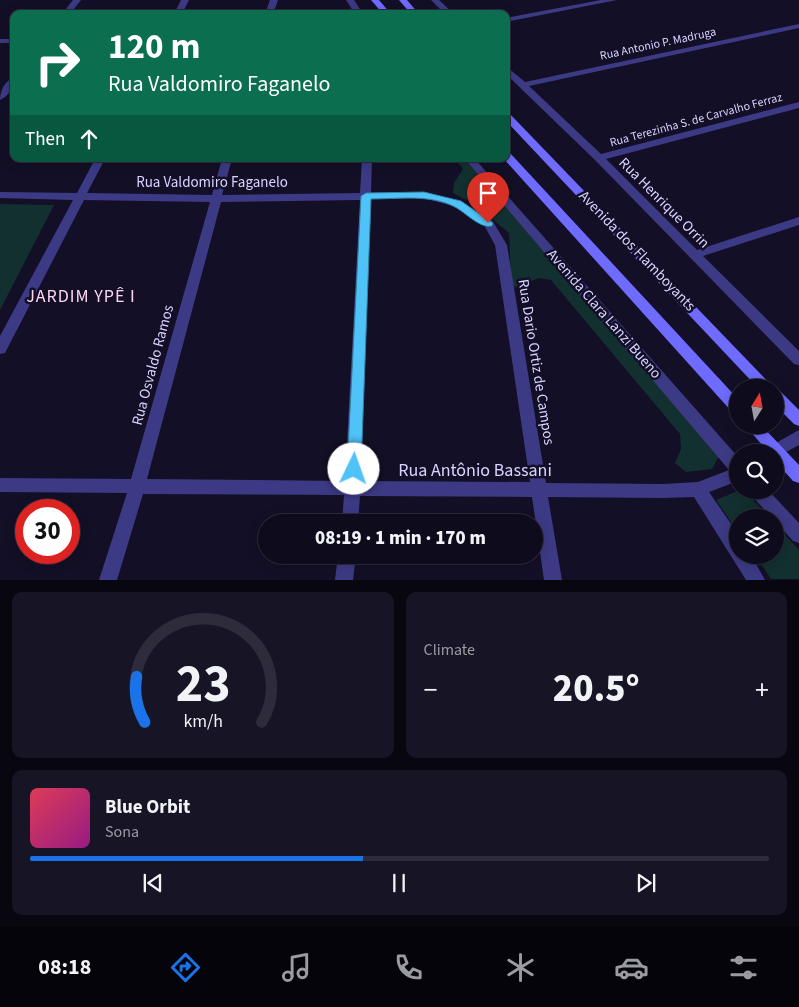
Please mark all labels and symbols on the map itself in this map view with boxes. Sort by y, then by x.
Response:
street label: Rua Antonio P. Madruga [598,23,718,65]
street label: Rua Terezinha S. de Carvalho Ferraz [608,89,784,151]
street label: Rua Henrique Orrin [614,153,714,253]
street label: Rua Valdomiro Faganelo [136,172,288,193]
pin [467,172,509,223]
street label: Avenida dos Flamboyants [574,186,700,316]
street label: Avenida Clara Lanzi Bueno [542,245,666,383]
street label: Rua Dario Ortiz de Campos [513,278,559,446]
district label: JARDIM YPÊ I [26,284,136,309]
street label: Rua Osvaldo Ramos [127,302,179,428]
north arrow [729,379,784,434]
position arrow [327,442,379,494]
street label: Rua Antônio Bassani [398,458,552,483]
speed limit sign: 30 [15,499,80,564]

